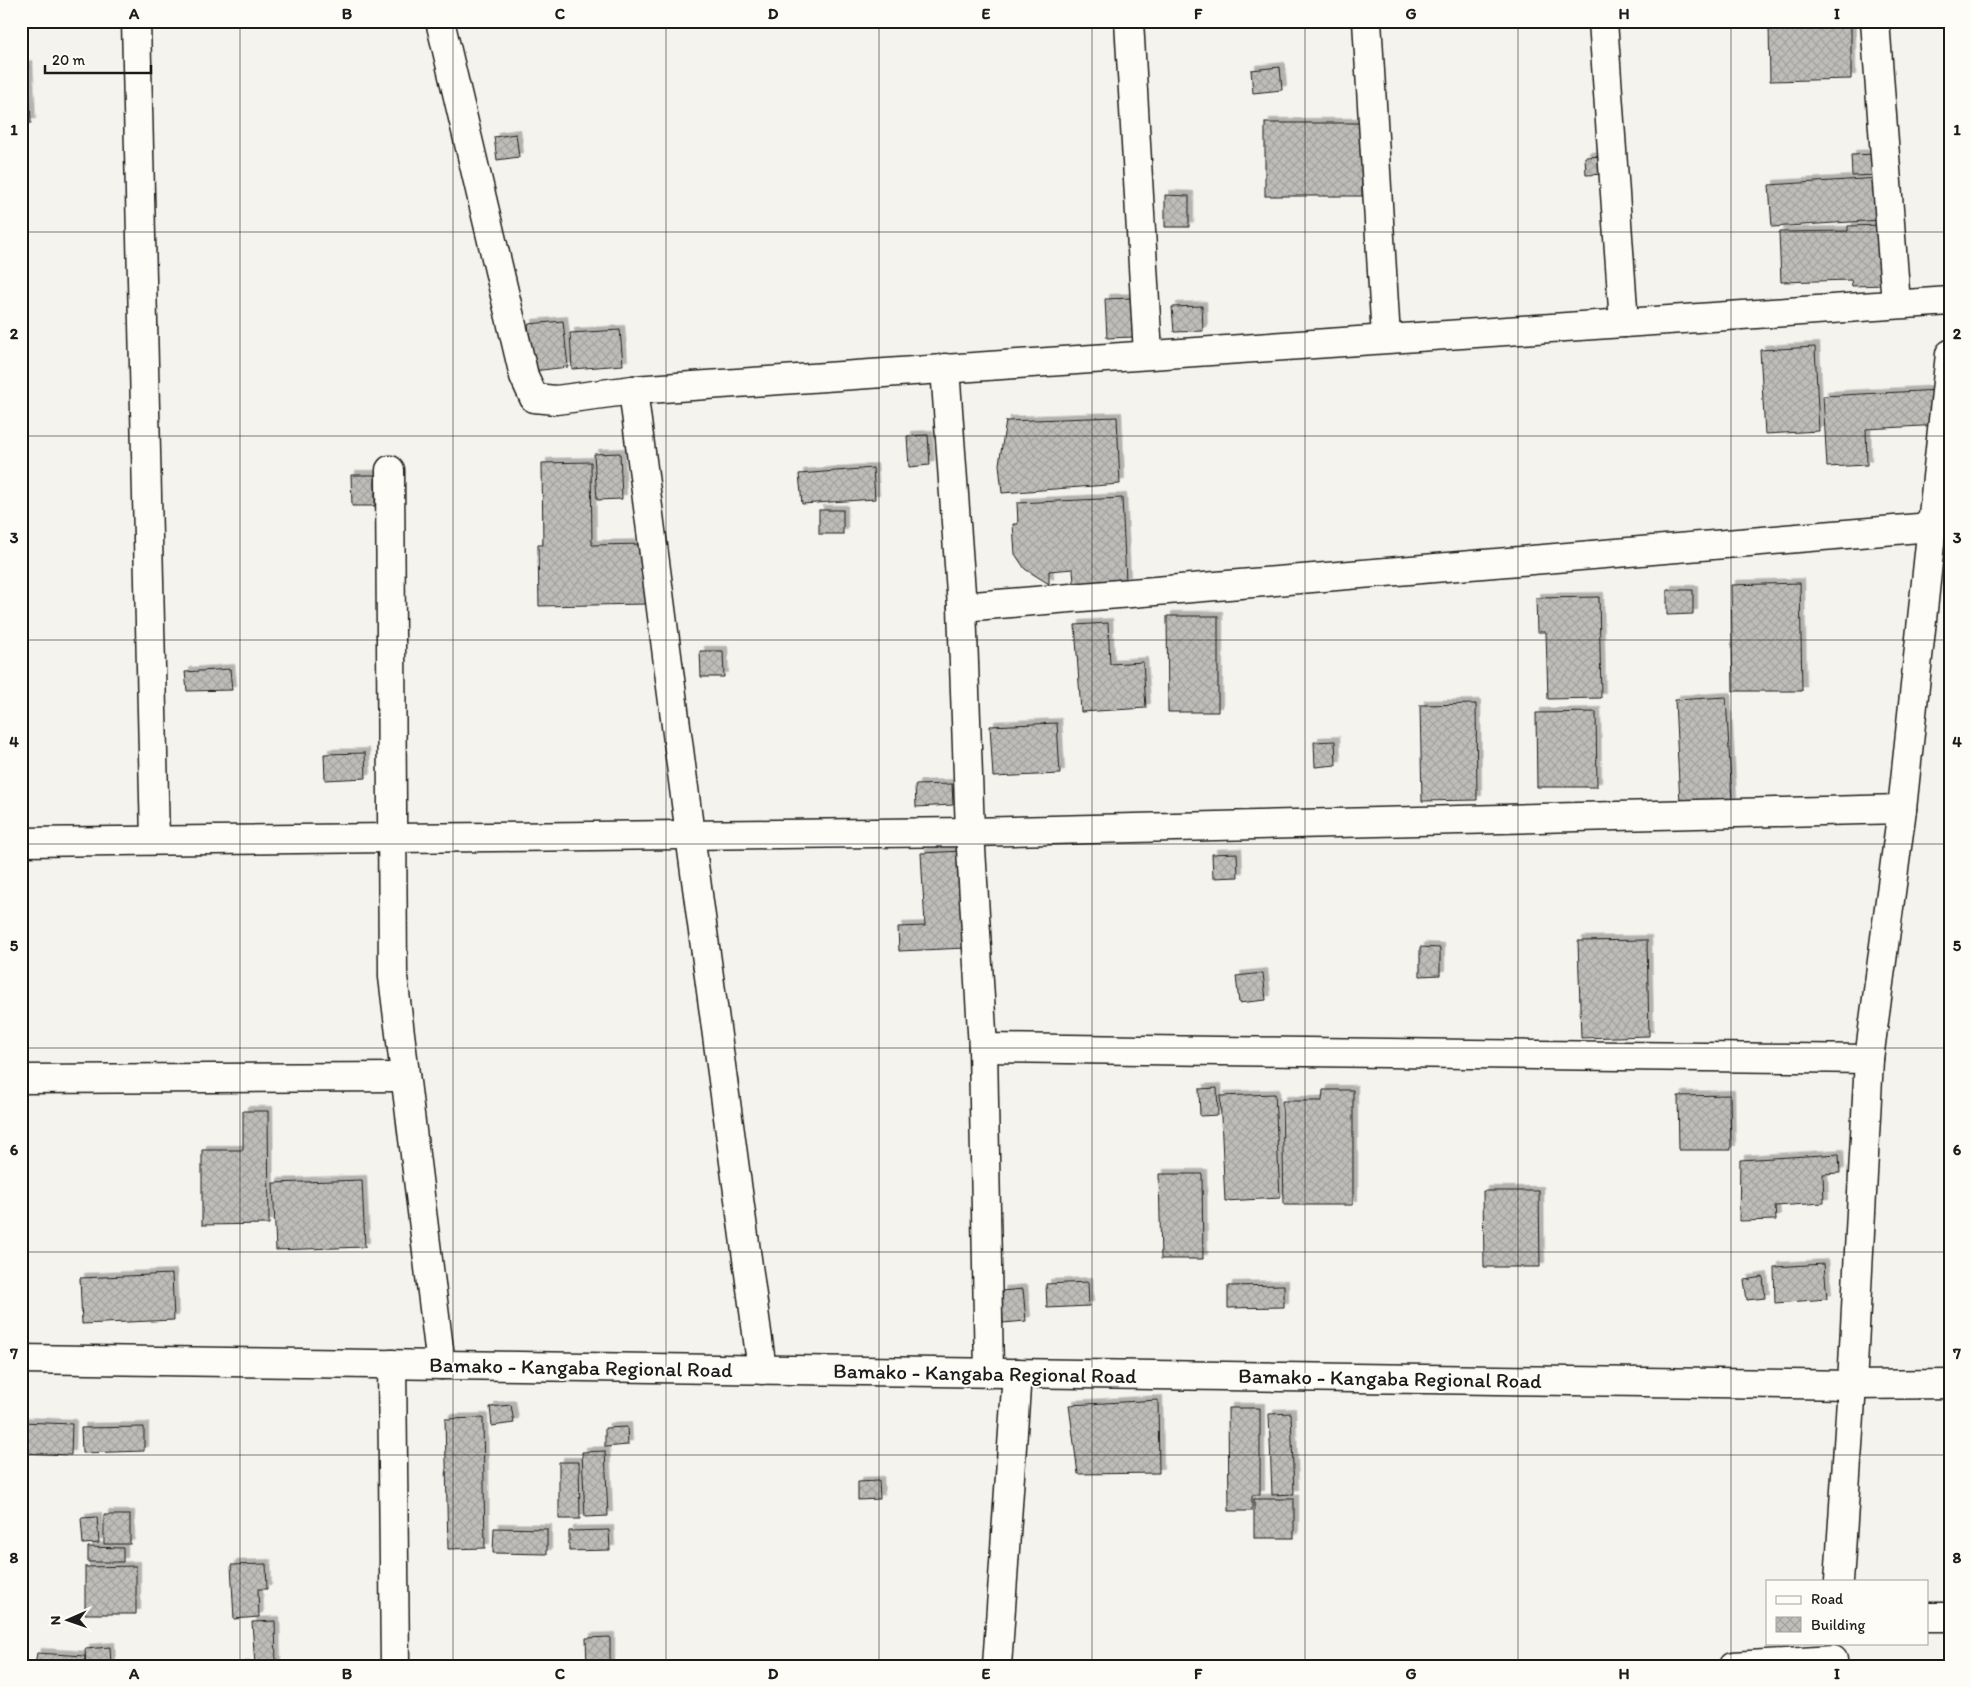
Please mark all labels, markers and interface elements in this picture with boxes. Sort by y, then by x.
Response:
text: A [128,4,140,23]
text: B [342,4,353,23]
text: C [555,4,566,23]
text: D [768,4,779,23]
text: E [982,4,991,23]
text: F [1194,4,1203,23]
text: G [1405,4,1417,23]
text: H [1618,4,1630,23]
text: I [1834,4,1840,23]
scale bar [45,42,151,74]
text: 20 m [52,51,86,69]
text: 1 [10,120,18,139]
text: 1 [1953,120,1961,139]
text: 2 [10,324,19,343]
text: 2 [1953,324,1962,343]
text: 3 [10,528,19,547]
text: 3 [1953,528,1962,547]
text: 4 [9,732,19,751]
text: 4 [1952,732,1962,751]
text: 5 [10,936,19,955]
text: 5 [1953,936,1962,955]
text: 6 [10,1140,19,1159]
text: 6 [1953,1140,1962,1159]
text: 7 [9,1344,18,1363]
text: 7 [1952,1344,1961,1363]
street label: Bamako - Kangaba Regional Road [429,1352,733,1382]
street label: Bamako - Kangaba Regional Road [833,1358,1137,1388]
street label: Bamako - Kangaba Regional Road [1238,1363,1542,1393]
text: 8 [10,1548,19,1567]
text: 8 [1953,1548,1962,1567]
legend [1766,1580,1928,1644]
text: Road [1811,1590,1844,1608]
north arrow [42,1594,92,1644]
text: N [47,1615,64,1625]
text: Building [1811,1616,1865,1634]
text: A [128,1664,140,1683]
text: B [342,1664,353,1683]
text: C [555,1664,566,1683]
text: D [768,1664,779,1683]
text: E [982,1664,991,1683]
text: F [1194,1664,1203,1683]
text: G [1405,1664,1417,1683]
text: H [1618,1664,1630,1683]
text: I [1834,1664,1840,1683]

